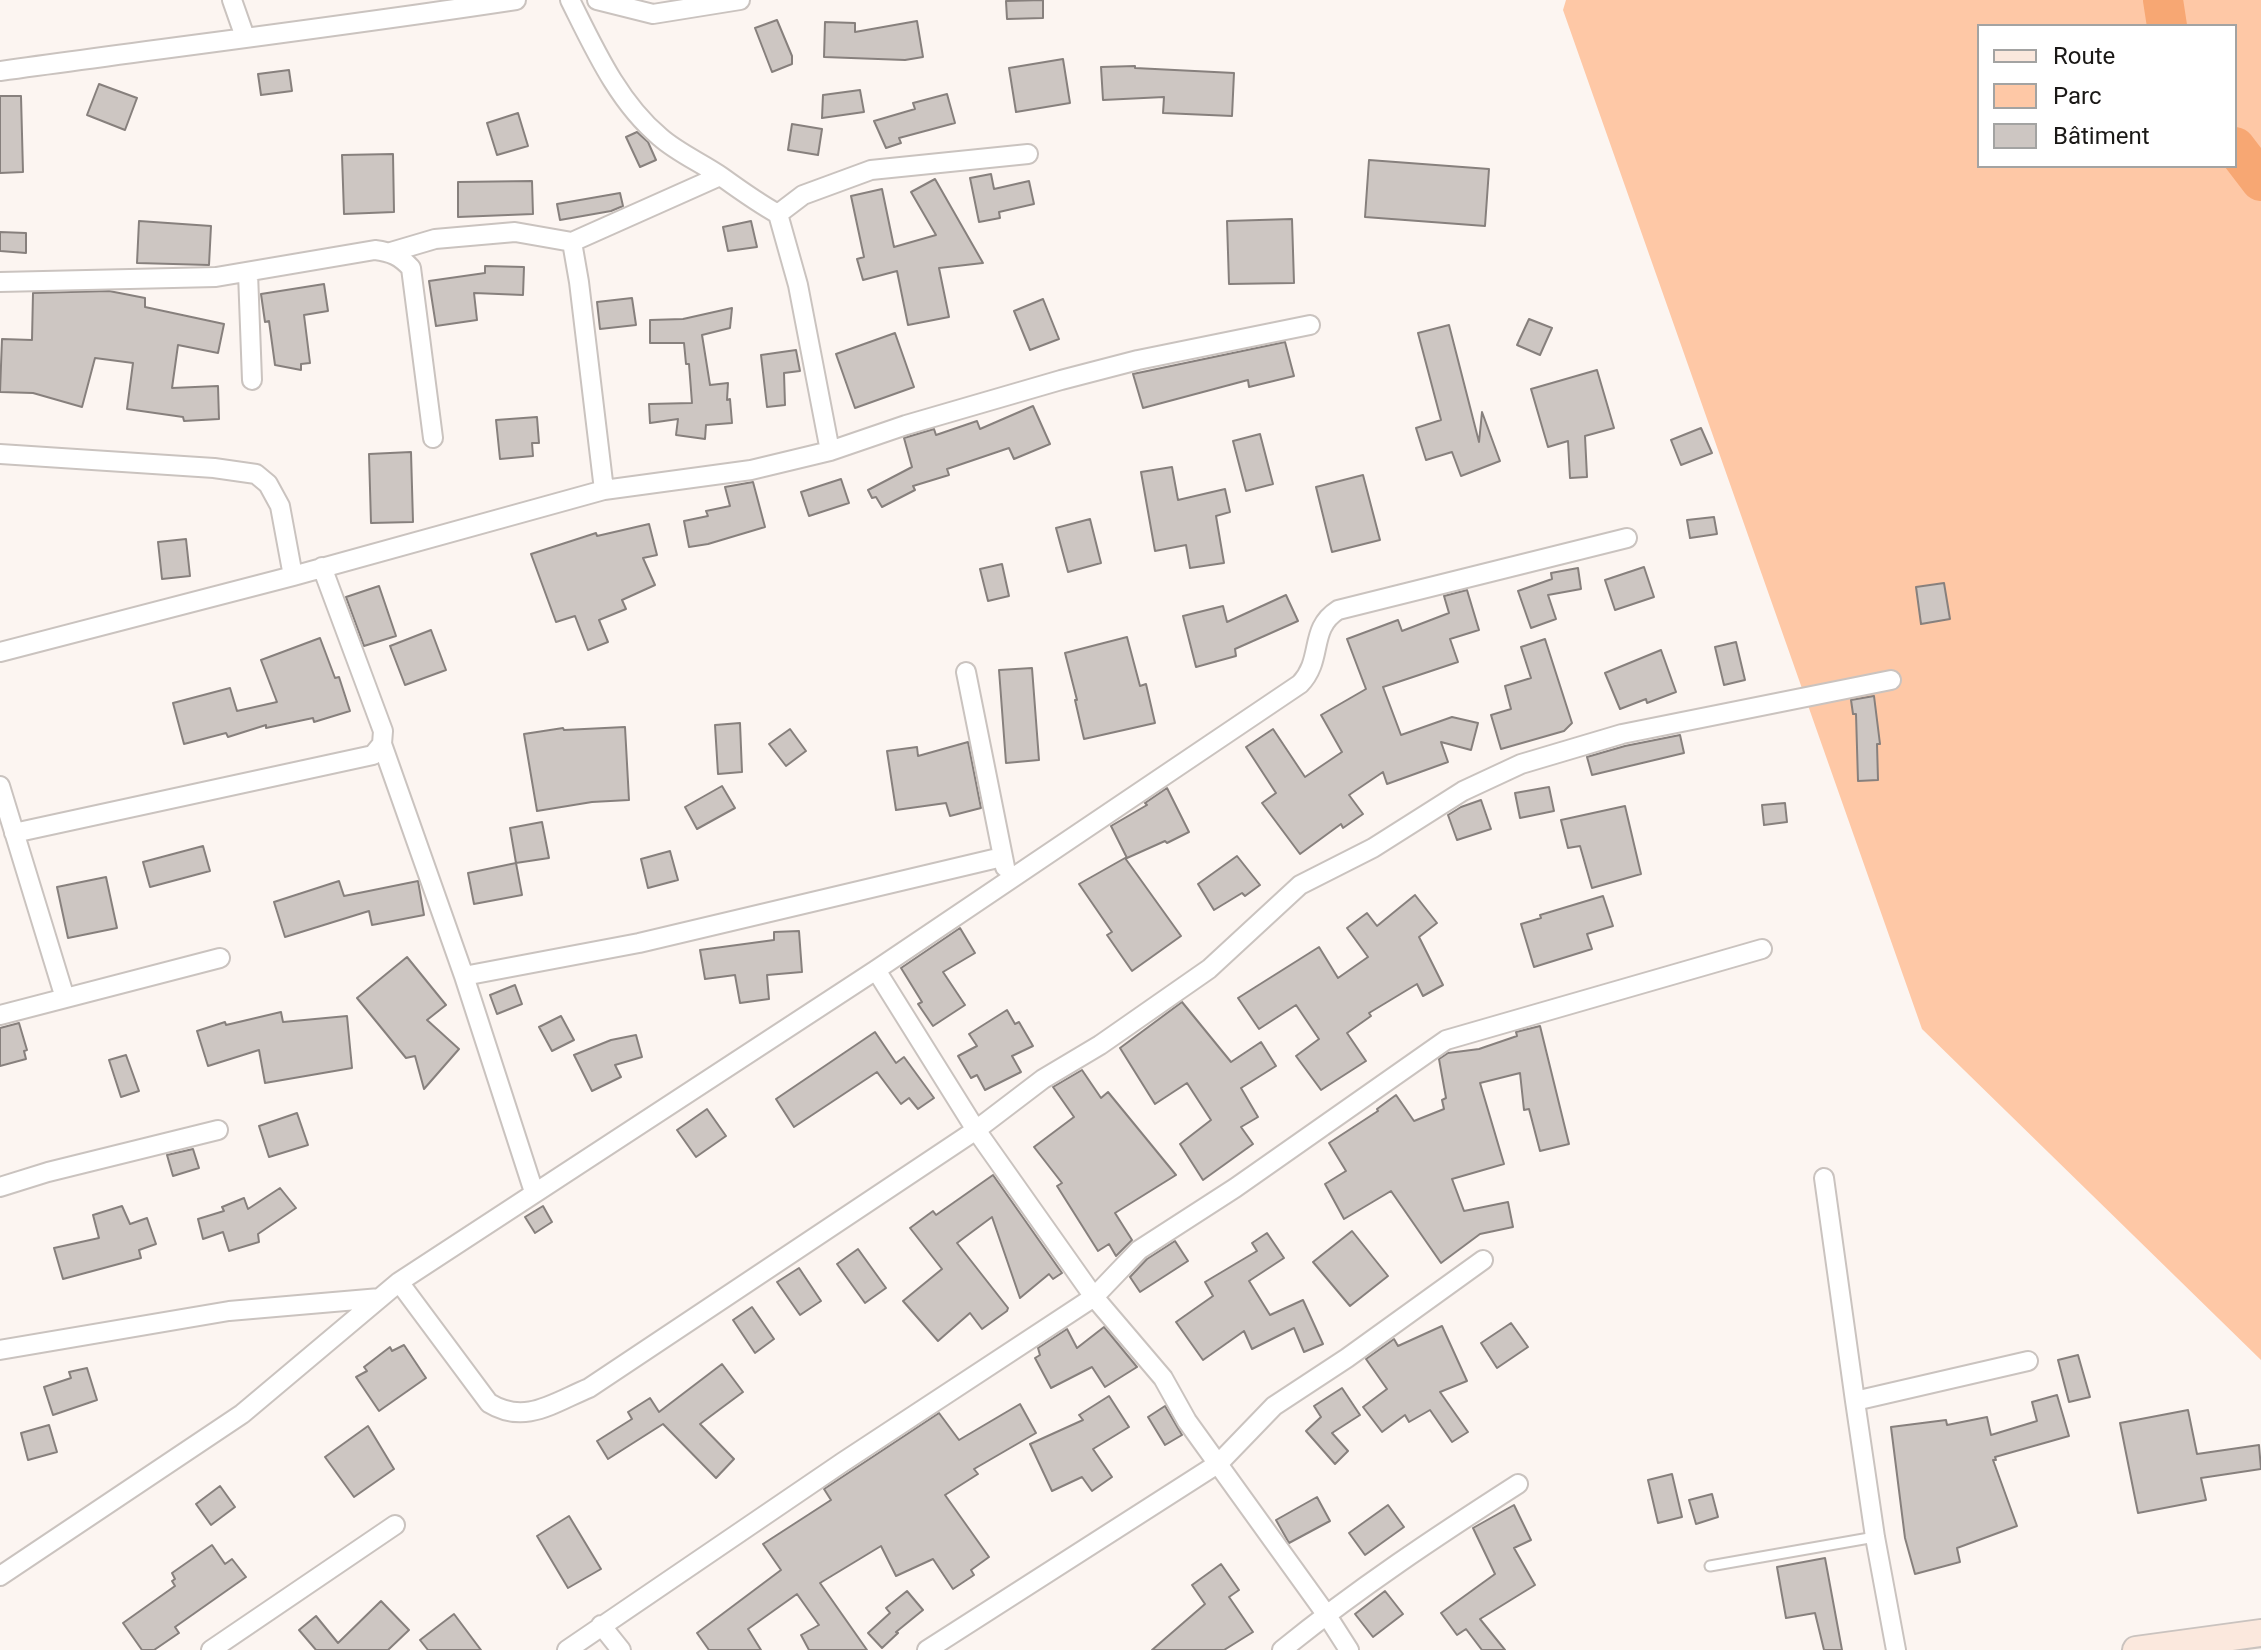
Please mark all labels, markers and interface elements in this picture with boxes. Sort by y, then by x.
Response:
legend [1977,24,2237,168]
text: Route [2053,42,2115,70]
text: Parc [2053,82,2102,110]
text: Bâtiment [2053,122,2150,150]

